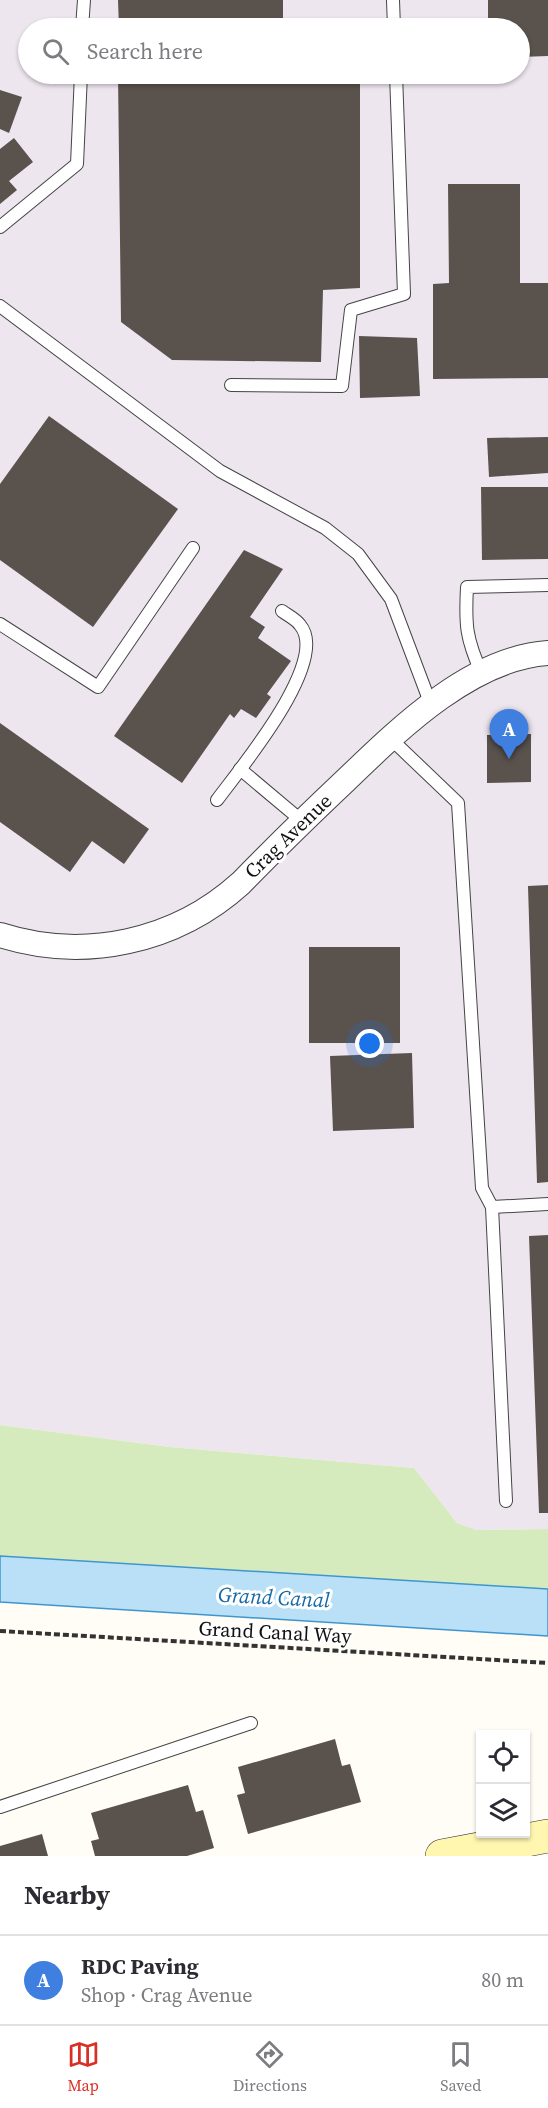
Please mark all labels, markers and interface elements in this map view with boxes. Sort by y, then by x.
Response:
search box [18,18,530,84]
icon: search [39,35,72,68]
text: Search here [87,36,203,66]
pin: A [490,710,528,759]
street label: Crag Avenue [238,787,338,885]
your location [355,1029,384,1058]
water label: Grand Canal [217,1580,331,1614]
street label: Grand Canal Way [198,1614,353,1650]
map controls [476,1730,530,1838]
button: locate [476,1730,530,1784]
button: layers [476,1784,530,1838]
text: Nearby [24,1877,110,1913]
text: RDC Paving [81,1951,199,1981]
text: A [37,1966,50,1994]
text: 80 m [481,1966,524,1994]
text: Shop · Crag Avenue [81,1981,252,2009]
tab: Map [67,2038,100,2096]
tab: Directions [233,2038,307,2096]
tab: Saved [440,2038,481,2096]

